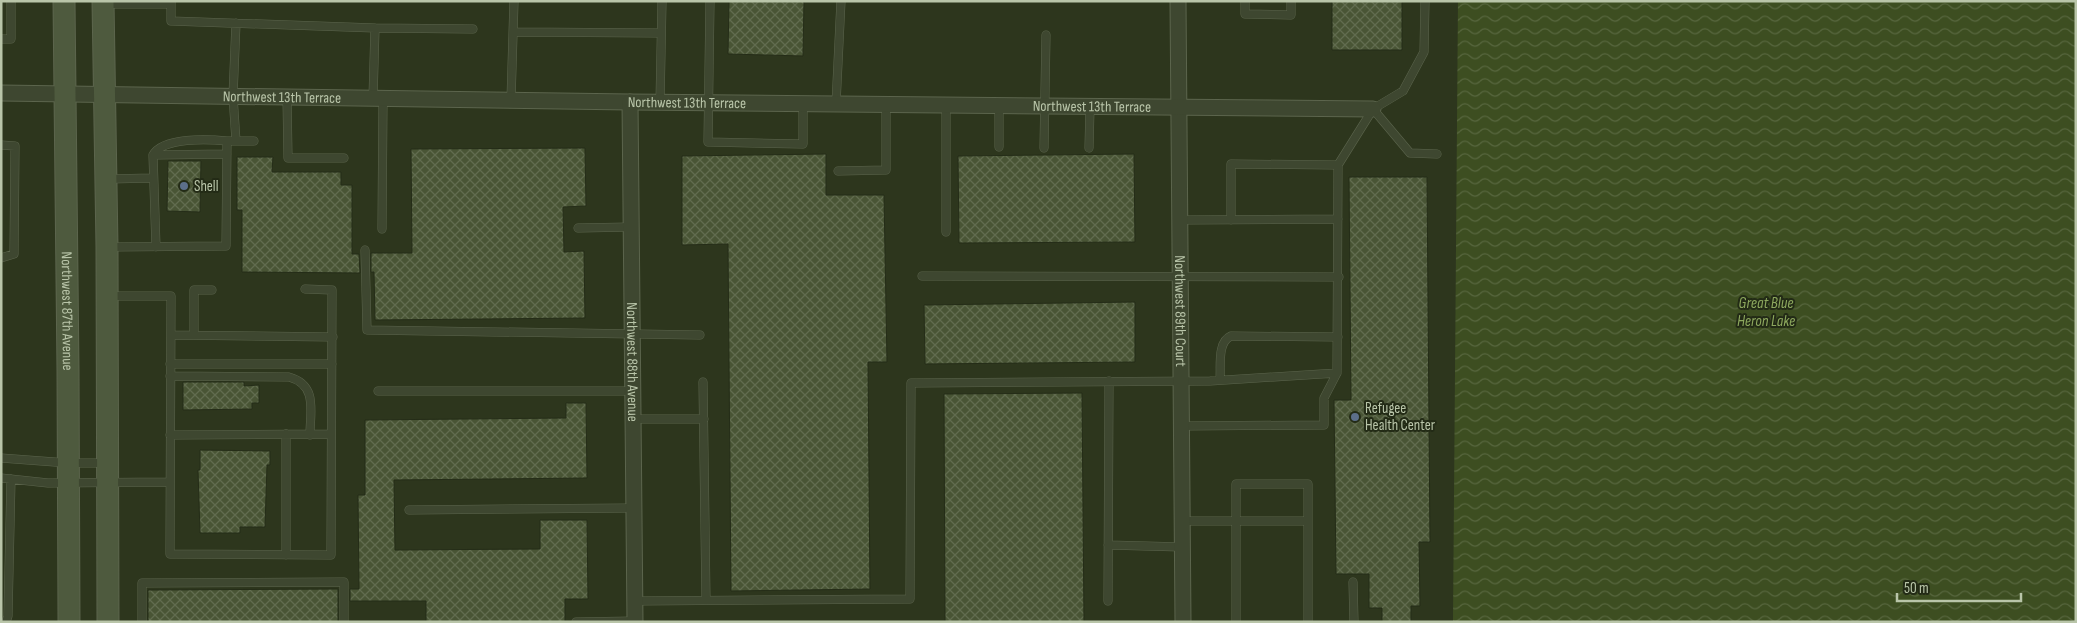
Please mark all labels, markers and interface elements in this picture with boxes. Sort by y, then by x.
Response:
street label: Northwest 13th Terrace [223,87,341,108]
street label: Northwest 13th Terrace [628,93,746,113]
street label: Northwest 13th Terrace [1033,97,1151,117]
place label: Shell [194,177,218,196]
marker: Shell [178,180,190,192]
street label: Northwest 87th Avenue [57,251,77,371]
street label: Northwest 89th Court [1170,255,1190,367]
water label: Great Blue Heron Lake [1737,294,1795,331]
street label: Northwest 88th Avenue [622,302,642,422]
place label: Refugee Health Center [1365,399,1436,435]
marker: Refugee Health Center [1349,411,1361,423]
scale bar [1897,570,2021,602]
text: 50 m [1904,579,1929,598]

